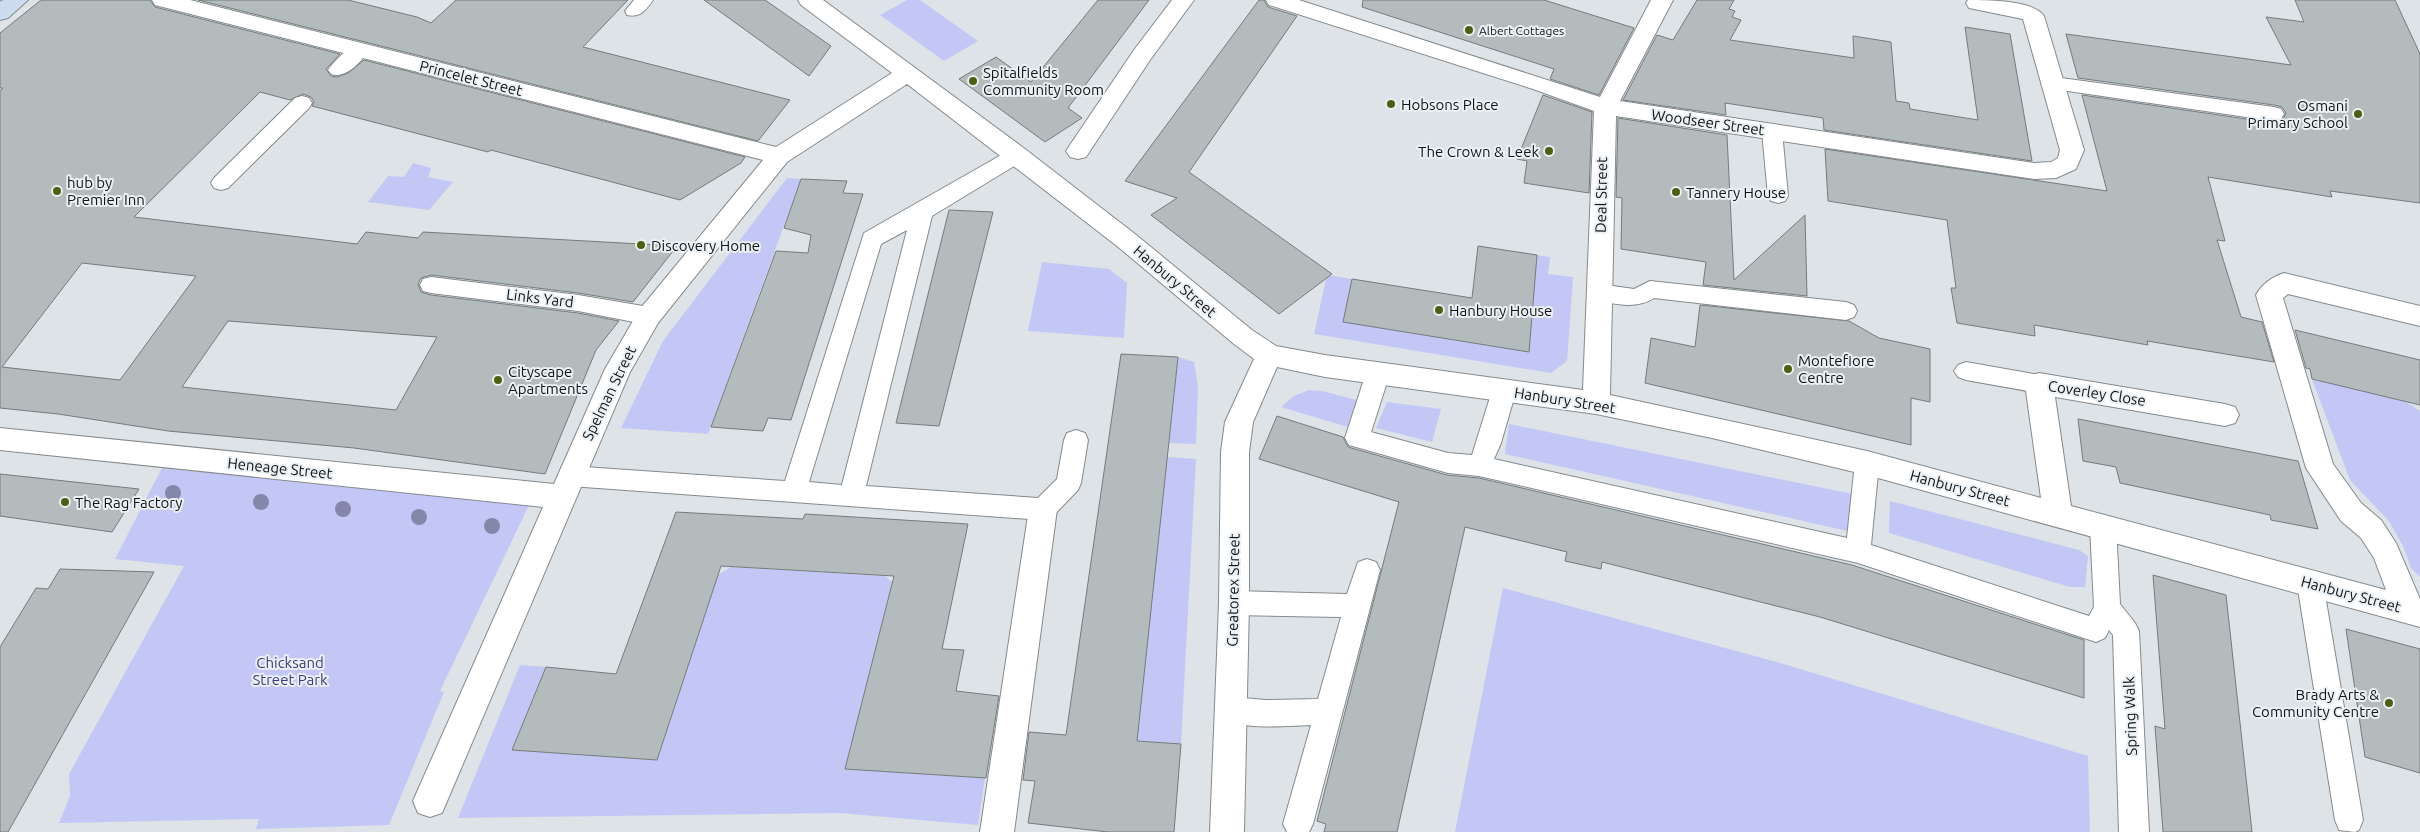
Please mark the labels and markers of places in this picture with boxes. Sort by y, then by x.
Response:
marker: Albert Cottages [1463,24,1475,36]
place label: Albert Cottages [1479,24,1564,37]
place label: Spitalfields Community Room [983,64,1104,98]
marker: Spitalfields Community Room [967,75,979,87]
place label: Hobsons Place [1401,96,1499,113]
place label: Osmani Primary School [2247,97,2348,131]
marker: Hobsons Place [1385,98,1397,110]
marker: Osmani Primary School [2352,108,2364,120]
place label: The Crown & Leek [1418,143,1539,160]
marker: The Crown & Leek [1543,145,1555,157]
place label: hub by Premier Inn [67,174,145,208]
place label: Tannery House [1686,184,1786,201]
marker: hub by Premier Inn [51,185,63,197]
marker: Tannery House [1670,186,1682,198]
place label: Discovery Home [651,237,760,254]
marker: Discovery Home [635,239,647,251]
place label: Hanbury House [1449,302,1552,319]
marker: Hanbury House [1433,304,1445,316]
place label: Montefiore Centre [1798,352,1875,386]
place label: Cityscape Apartments [508,363,588,397]
marker: Montefiore Centre [1782,363,1794,375]
marker: Cityscape Apartments [492,374,504,386]
place label: The Rag Factory [75,494,183,511]
marker: The Rag Factory [59,496,71,508]
place label: Brady Arts & Community Centre [2252,686,2379,720]
marker: Brady Arts & Community Centre [2383,697,2395,709]

